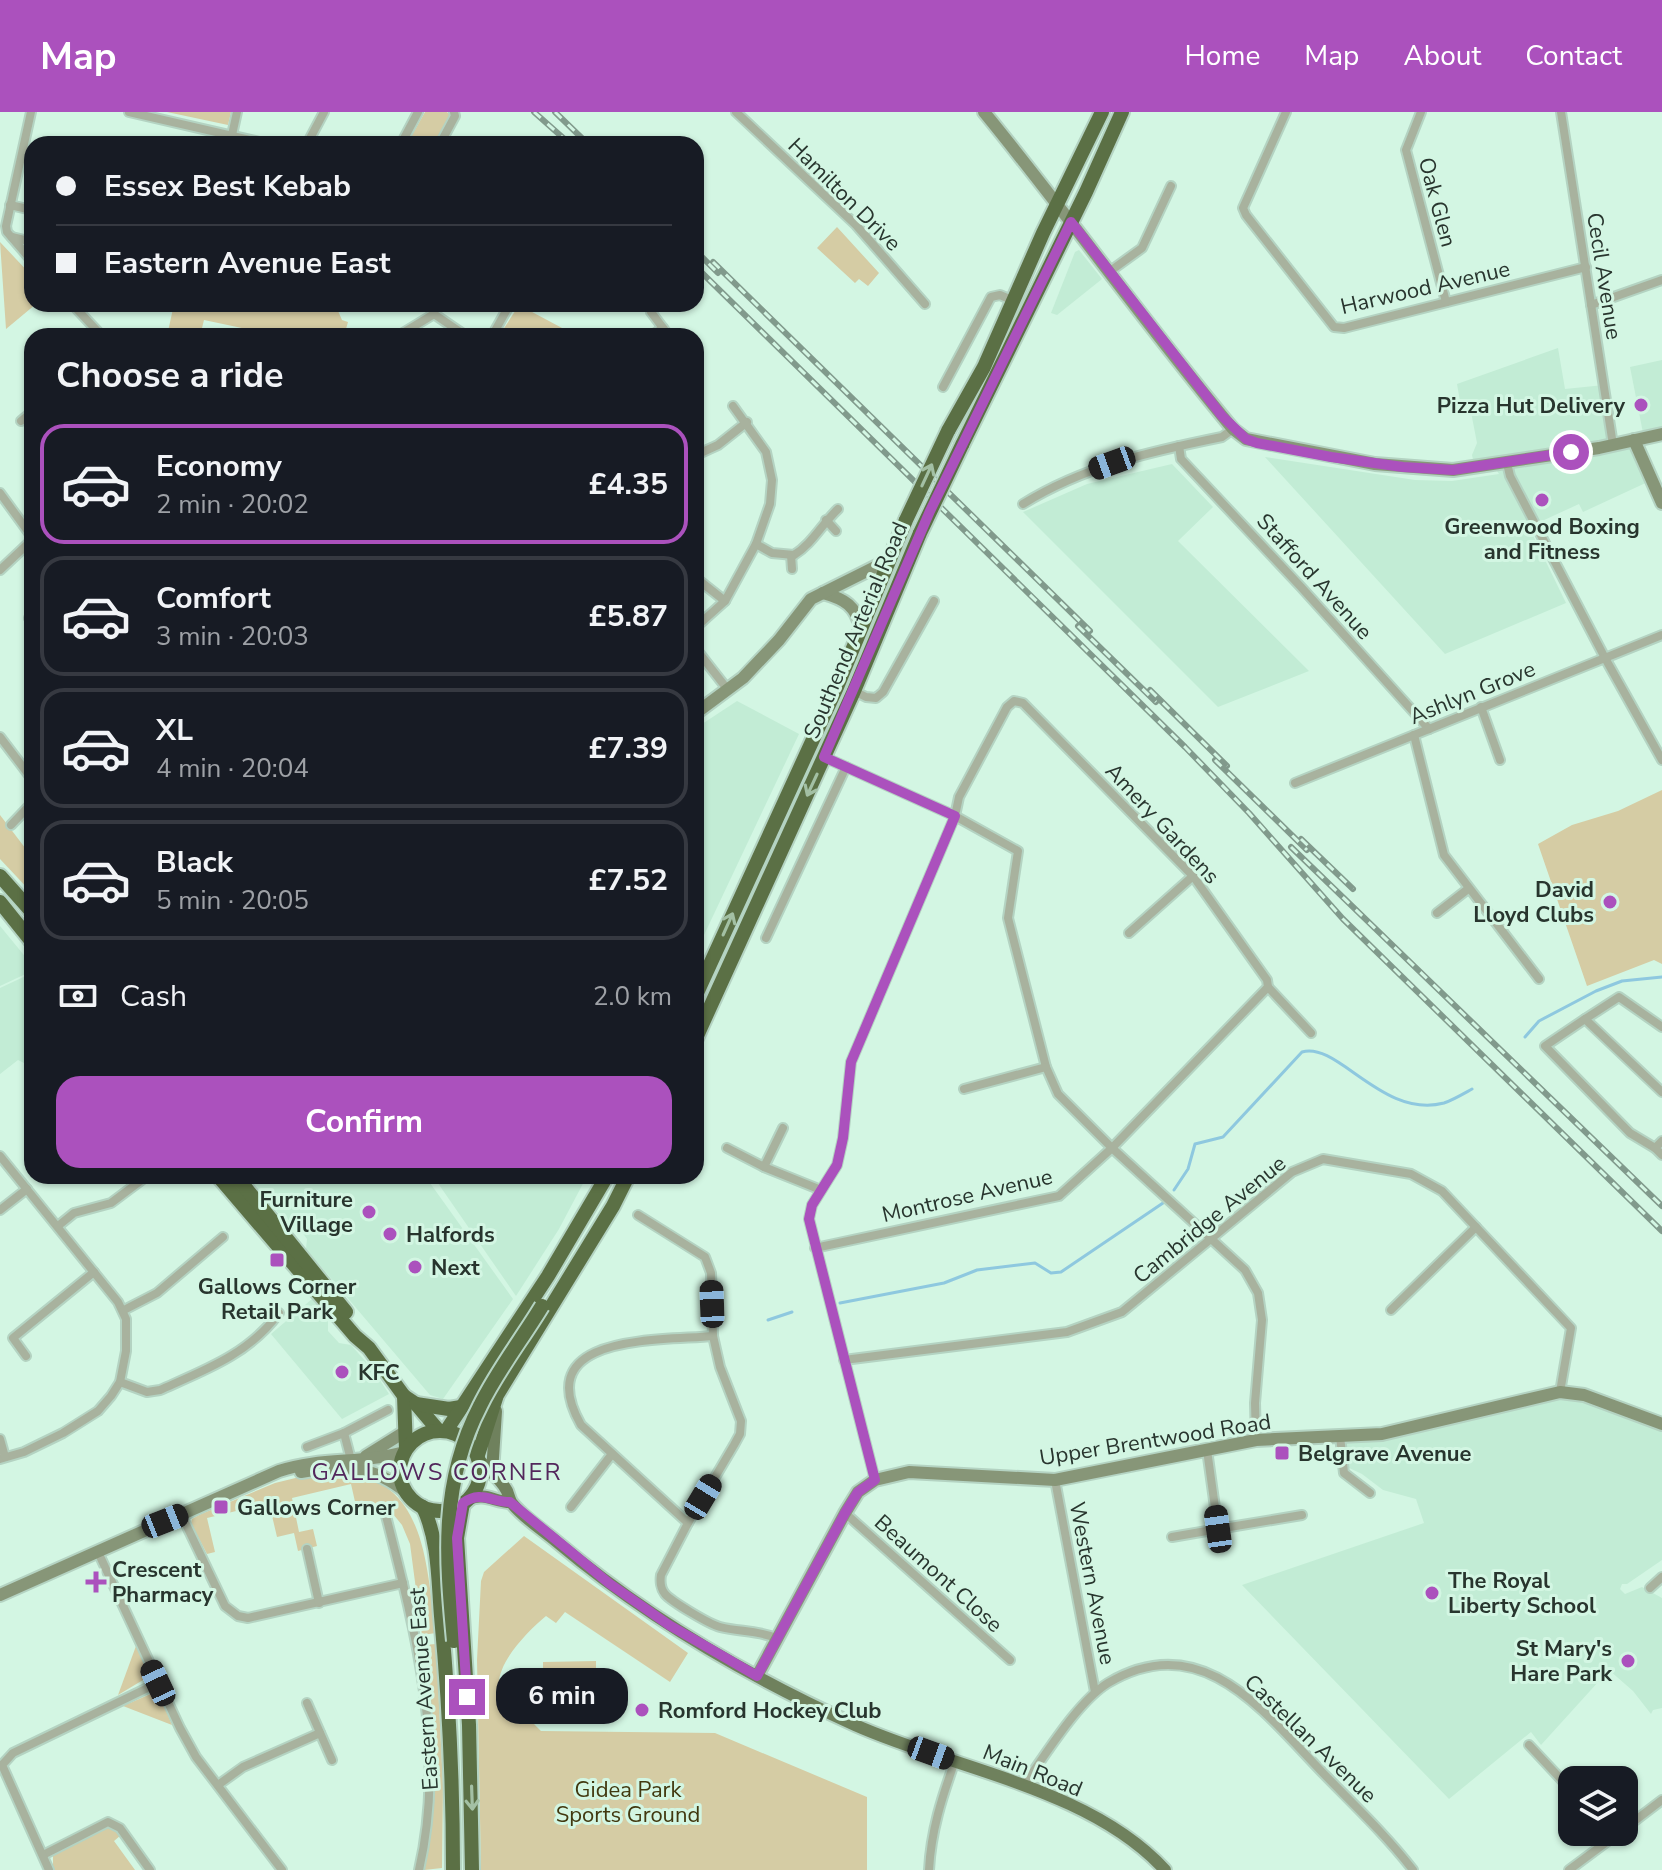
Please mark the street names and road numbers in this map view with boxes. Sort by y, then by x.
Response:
street label: Hamilton Drive [781,131,908,258]
street label: Oak Glen [1411,154,1463,250]
street label: Cecil Avenue [1579,211,1629,342]
street label: Harwood Avenue [1338,254,1513,322]
street label: Stafford Avenue [1250,507,1379,646]
street label: Southend Arterial Road [797,517,915,743]
street label: Ashlyn Grove [1405,654,1540,732]
street label: Amery Gardens [1098,757,1226,891]
street label: Cambridge Avenue [1127,1149,1292,1291]
street label: Montrose Avenue [879,1162,1055,1230]
street label: Upper Brentwood Road [1037,1407,1273,1473]
street label: Western Avenue [1062,1499,1123,1667]
street label: Beaumont Close [868,1508,1009,1639]
street label: Eastern Avenue East [402,1586,446,1791]
street label: Castellan Avenue [1237,1668,1383,1810]
street label: Main Road [978,1737,1087,1804]

